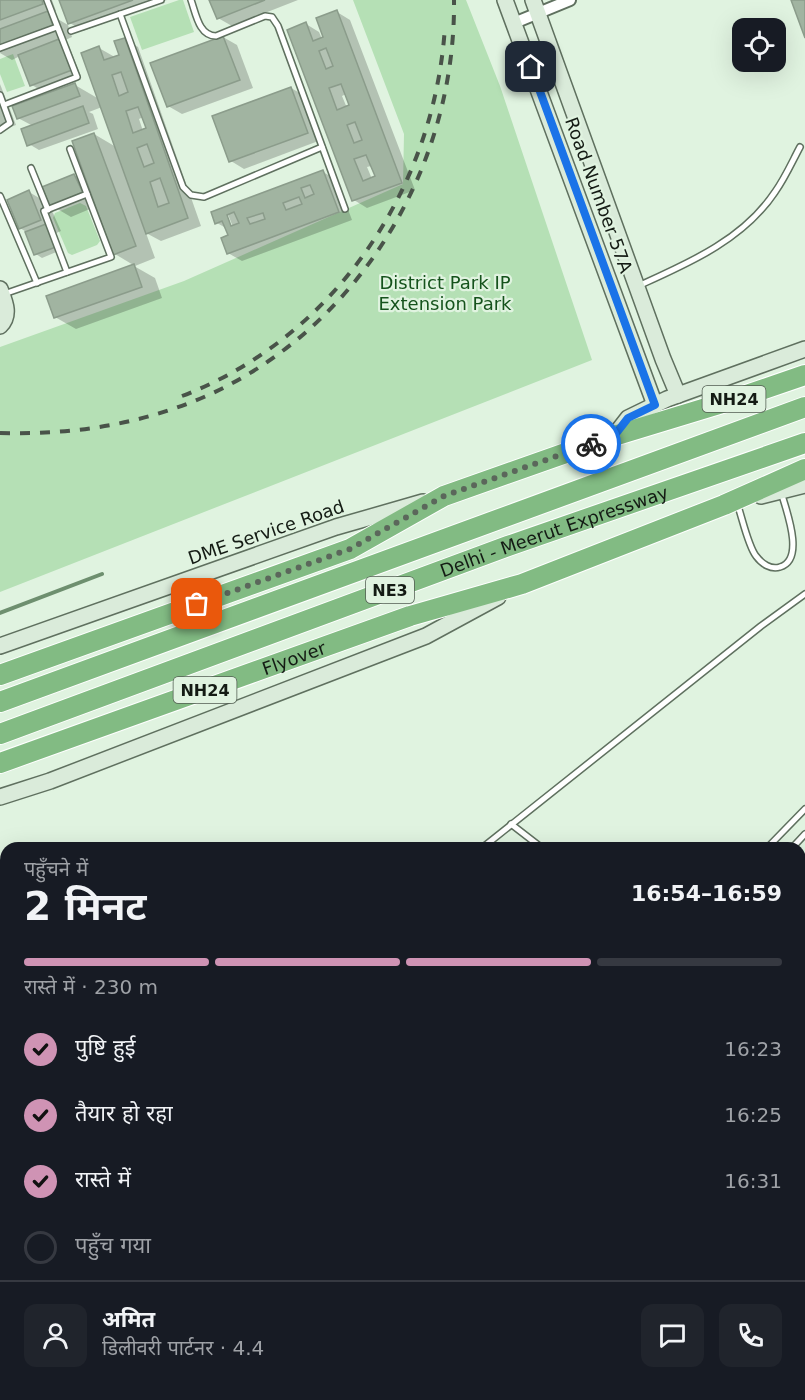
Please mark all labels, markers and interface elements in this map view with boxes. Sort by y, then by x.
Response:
map controls [732,18,786,72]
button: locate [732,18,786,72]
pin [505,41,556,92]
icon: home [514,50,547,83]
street label: Road Number 57A [561,114,637,276]
park label: District Park IP Extension Park [379,272,512,314]
road number: NH24 [702,386,766,412]
courier [561,414,621,474]
icon: bike [575,428,608,461]
street label: Delhi - Meerut Expressway [437,481,671,581]
street label: DME Service Road [185,495,347,569]
road number: NE3 [366,577,414,603]
pin [171,578,222,629]
icon: bag [180,587,213,620]
street label: Flyover [259,636,329,679]
road number: NH24 [174,677,236,703]
text: पहुँचने में [24,857,88,881]
text: 16:54–16:59 [631,881,782,906]
text: 2 मिनट [24,884,147,929]
text: रास्ते में · 230 m [24,975,158,999]
icon: check [24,1033,57,1066]
text: पुष्टि हुई [75,1035,136,1060]
text: 16:23 [724,1037,782,1061]
icon: check [24,1099,57,1132]
text: तैयार हो रहा [75,1101,173,1126]
text: 16:25 [724,1103,782,1127]
icon: check [24,1165,57,1198]
text: रास्ते में [75,1167,131,1192]
text: 16:31 [724,1169,782,1193]
text: पहुँच गया [75,1233,151,1258]
button: person [24,1304,87,1367]
button: chat [641,1304,704,1367]
button: phone [719,1304,782,1367]
text: अमित [102,1307,155,1332]
text: डिलीवरी पार्टनर · 4.4 [102,1336,264,1360]

